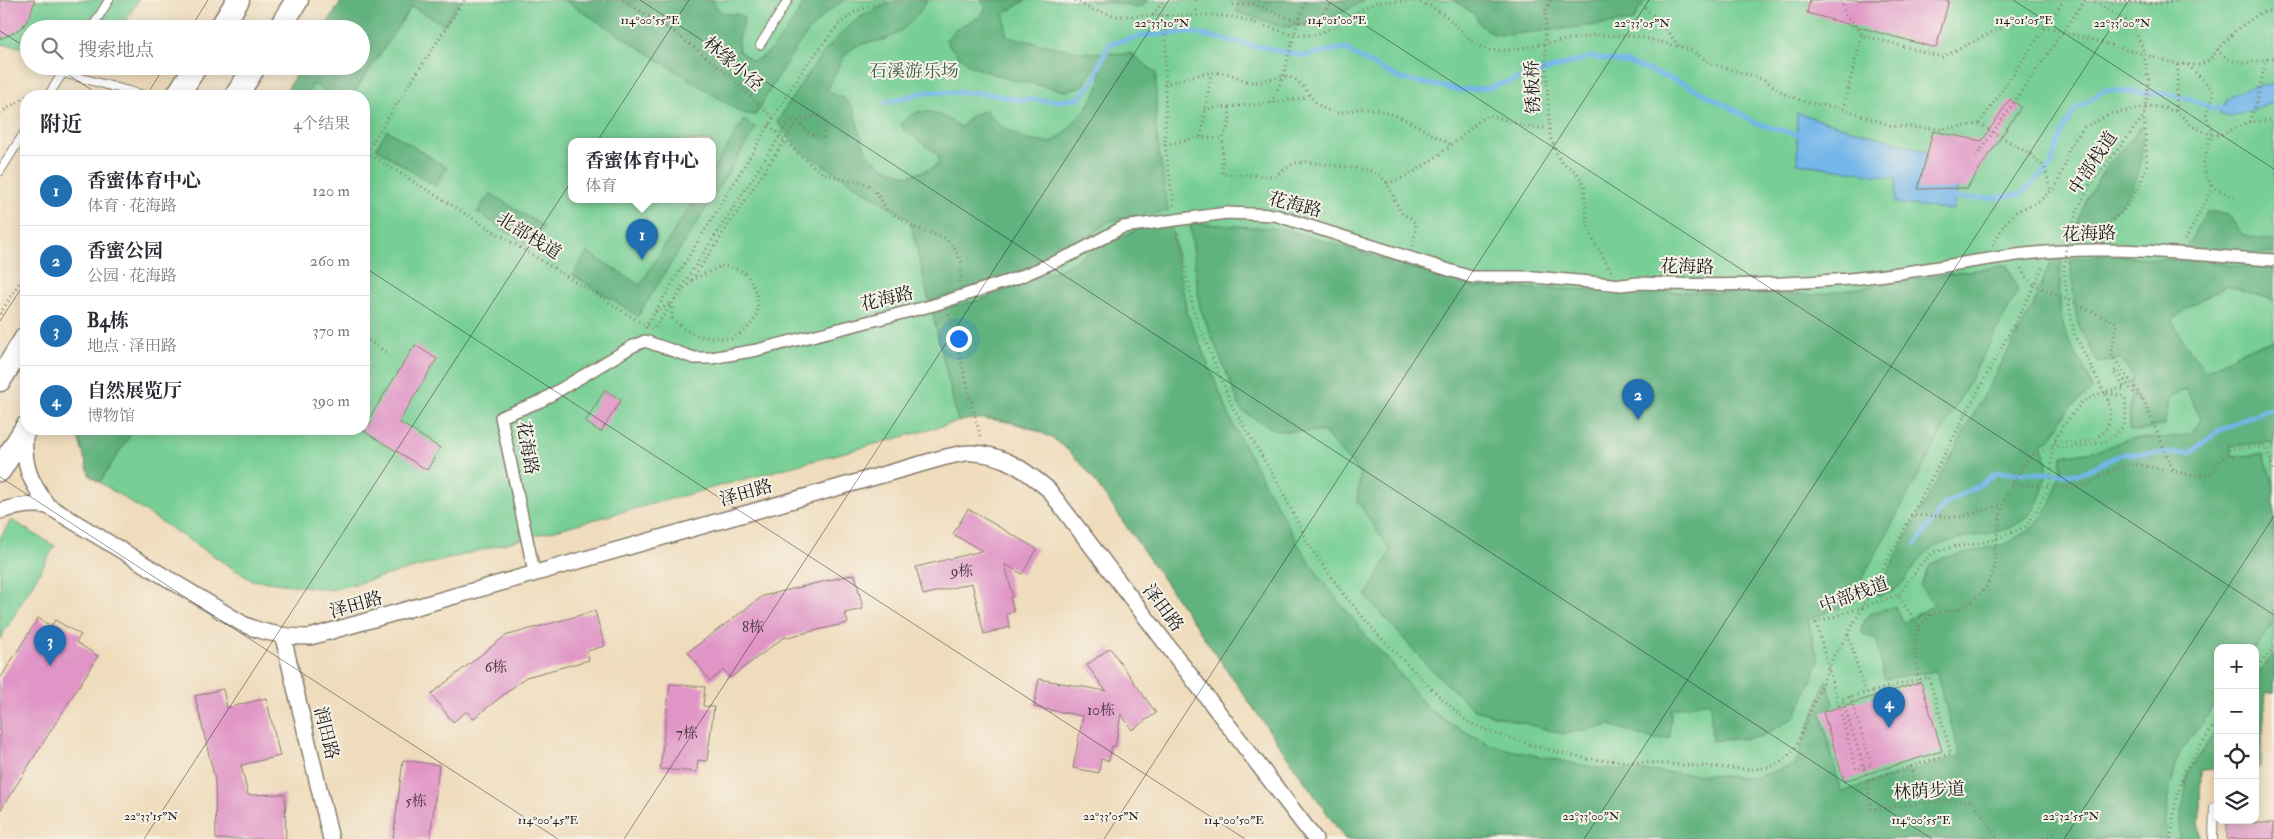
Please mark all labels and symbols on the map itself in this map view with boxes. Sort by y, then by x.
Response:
text: 114°00'55"E [620,13,680,28]
text: 114°01'00"E [1308,13,1367,28]
text: 114°01'05"E [1995,13,2053,28]
text: 22°33'10"N [1134,16,1190,31]
text: 22°33'05"N [1614,16,1670,31]
text: 22°33'00"N [2094,16,2151,31]
street label: 林缘小径 [698,32,768,96]
park label: 石溪游乐场 [869,60,959,83]
street label: 锈板桥 [1521,60,1545,114]
street label: 中部栈道 [2063,127,2123,199]
street label: 花海路 [1266,187,1324,223]
street label: 北部栈道 [492,207,566,265]
pin: 1 [626,219,658,260]
street label: 花海路 [2062,222,2116,246]
street label: 花海路 [1660,255,1714,279]
street label: 花海路 [858,281,916,317]
your location [946,326,972,352]
pin: 2 [1622,379,1654,420]
street label: 花海路 [511,419,543,477]
street label: 泽田路 [717,475,775,511]
house number: 9栋 [950,562,973,581]
street label: 中部栈道 [1816,572,1892,618]
street label: 泽田路 [1138,580,1188,636]
street label: 泽田路 [327,587,385,623]
house number: 8栋 [742,618,764,637]
pin: 3 [34,625,66,666]
house number: 6栋 [485,658,507,677]
pin: 4 [1873,687,1905,728]
house number: 10栋 [1087,701,1115,720]
street label: 润田路 [308,704,344,762]
house number: 7栋 [676,724,698,743]
street label: 林荫步道 [1892,778,1966,804]
house number: 5栋 [405,792,427,811]
text: 22°33'15"N [124,809,178,824]
text: 22°33'05"N [1083,809,1139,824]
text: 22°33'00"N [1563,809,1620,824]
text: 22°32'55"N [2043,809,2100,824]
text: 114°00'45"E [518,813,578,828]
text: 114°00'50"E [1204,813,1264,828]
text: 114°00'55"E [1891,813,1951,828]

